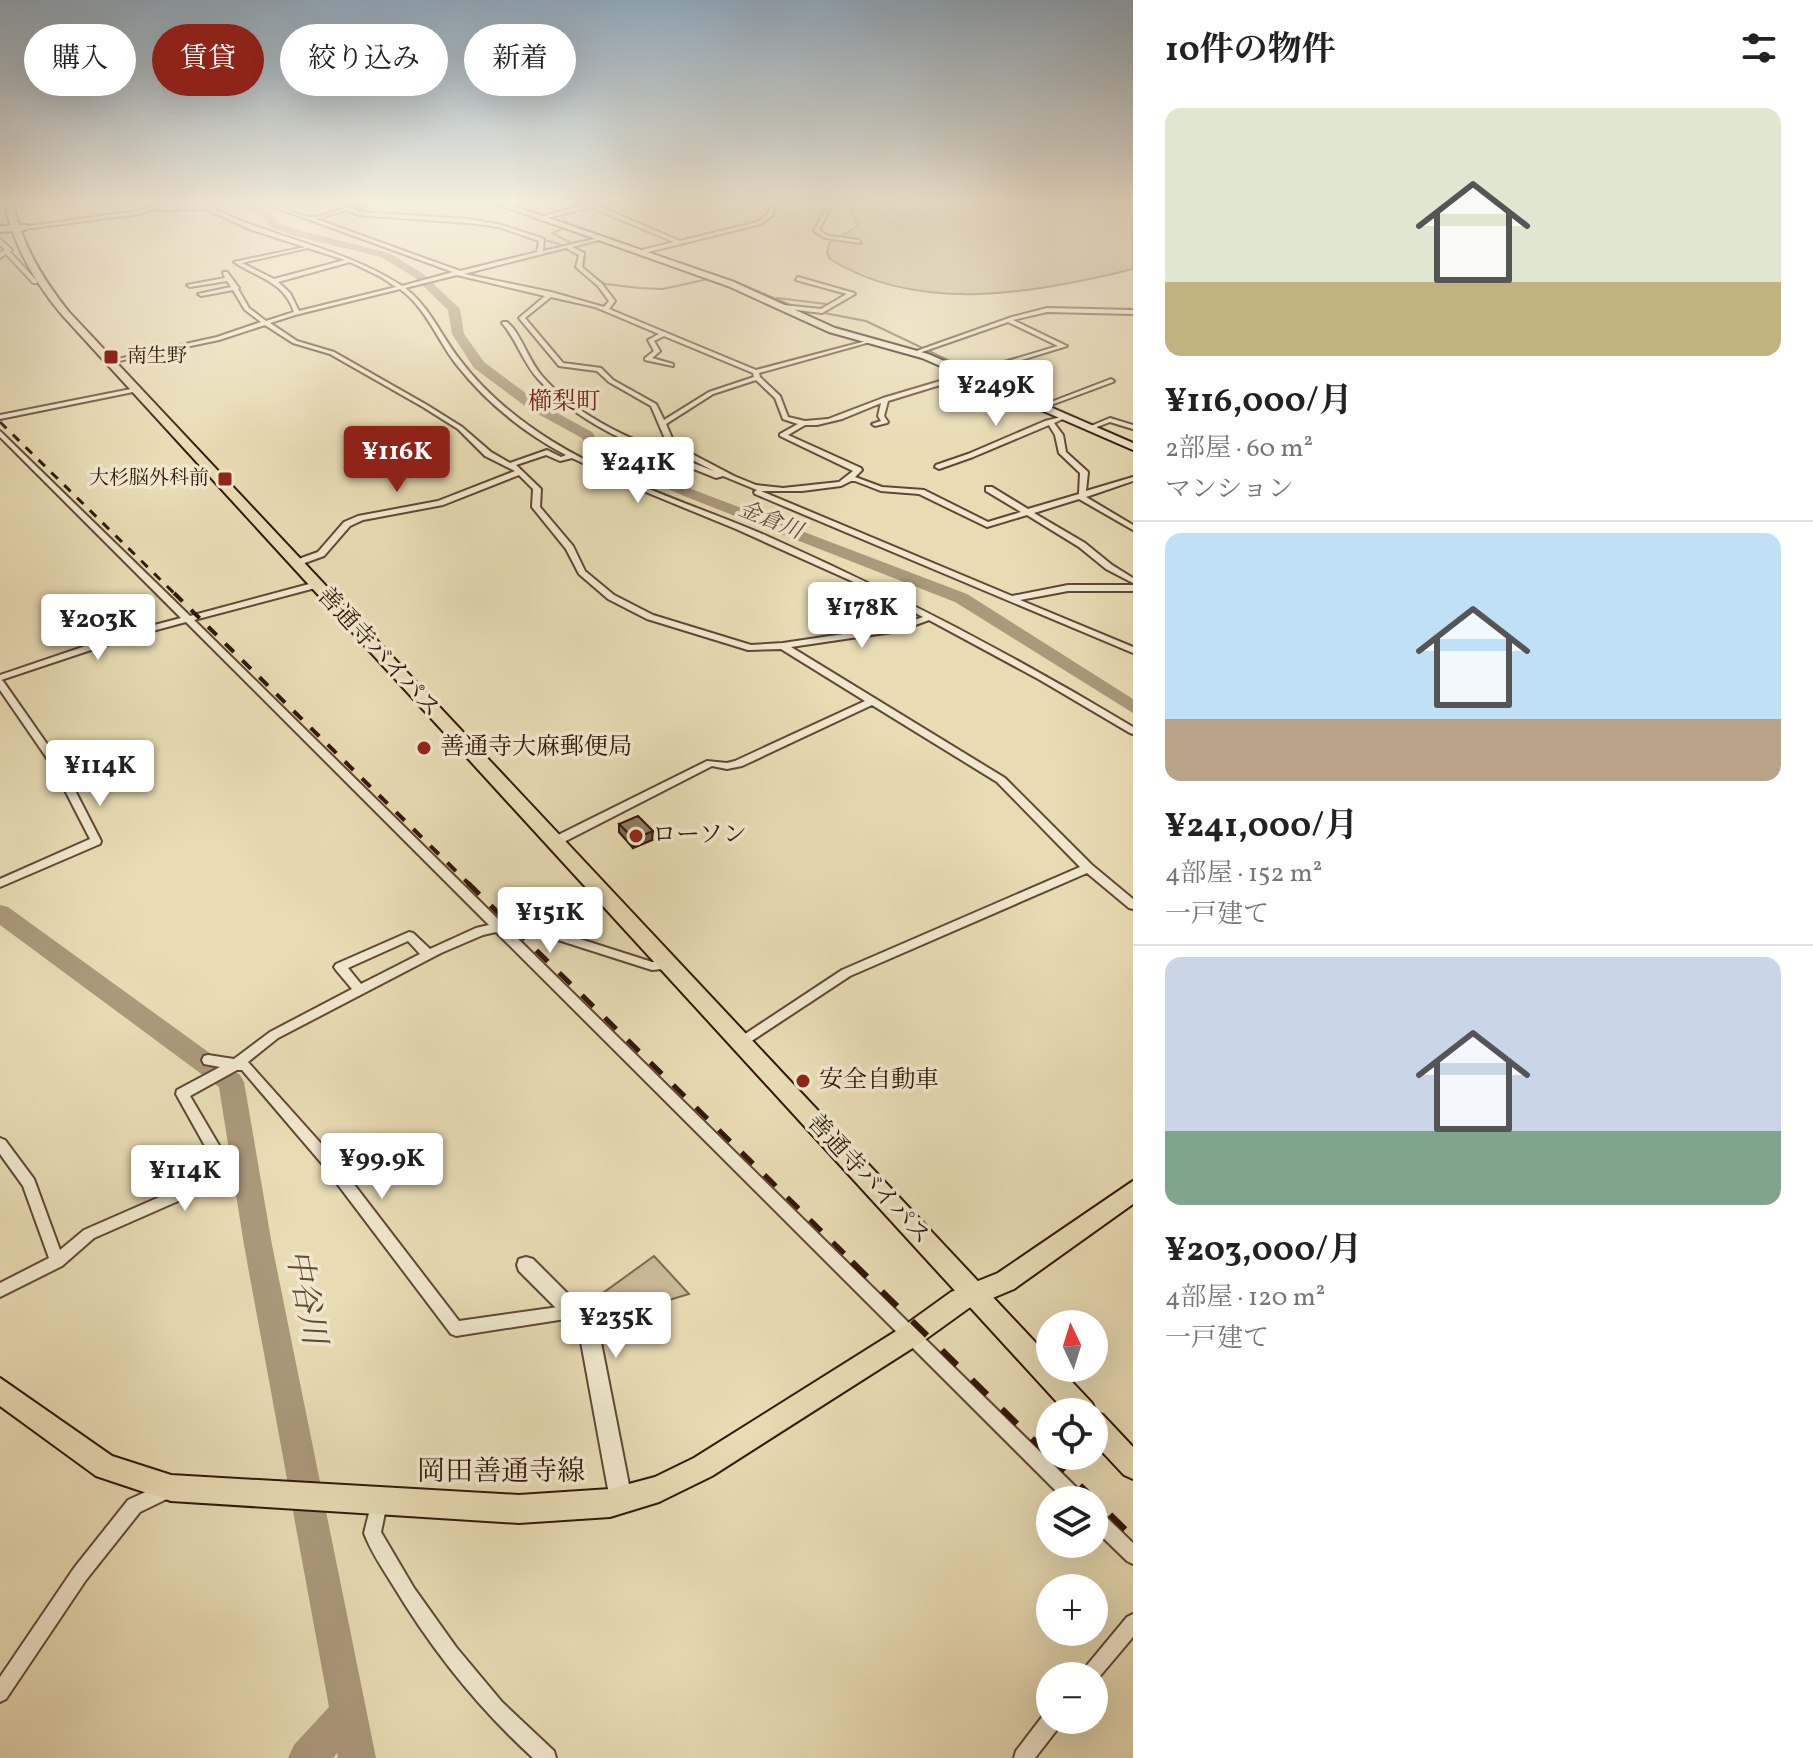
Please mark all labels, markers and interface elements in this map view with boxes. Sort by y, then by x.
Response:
chip: 購入 [24,24,136,96]
chip: 賃貸 [152,24,264,96]
chip: 絞り込み [280,24,448,96]
chip: 新着 [464,24,576,96]
icon: filters [1737,26,1781,70]
text: 10件の物件 [1165,28,1336,75]
icon: home [1401,160,1545,304]
place label: 南生野 [127,343,187,371]
marker: 南生野 [102,348,120,366]
pin: ¥249K [940,360,1052,428]
text: ¥249K [957,368,1035,404]
text: ¥116,000/月 [1165,379,1353,426]
district label: 櫛梨町 [528,386,600,420]
pin: ¥116K [341,426,453,494]
text: 2部屋 · 60 m² [1165,431,1313,467]
text: ¥116K [362,434,432,470]
pin: ¥241K [582,437,694,505]
text: ¥241K [601,445,675,481]
place label: 大杉脳外科前 [89,465,209,493]
marker: 大杉脳外科前 [216,470,234,488]
text: マンション [1165,472,1294,508]
water label: 金倉川 [734,494,808,548]
street label: 善通寺バイパス [308,580,448,726]
pin: ¥178K [806,582,918,650]
icon: home [1401,585,1545,729]
text: ¥178K [826,590,898,626]
pin: ¥203K [42,594,154,662]
text: ¥203K [59,602,137,638]
place label: 善通寺大麻郵便局 [440,731,632,765]
marker: 善通寺大麻郵便局 [415,739,433,757]
pin: ¥114K [44,740,156,808]
text: ¥114K [64,748,136,784]
text: ¥241,000/月 [1165,804,1358,851]
place label: ローソン [652,819,747,853]
marker: ローソン [627,827,645,845]
text: 4部屋 · 152 m² [1165,856,1322,892]
pin: ¥151K [494,887,606,955]
text: ¥151K [516,895,584,931]
text: 一戸建て [1165,897,1269,933]
icon: home [1401,1009,1545,1153]
place label: 安全自動車 [819,1064,939,1098]
marker: 安全自動車 [794,1072,812,1090]
street label: 善通寺バイパス [798,1107,938,1253]
pin: ¥99.9K [317,1133,447,1201]
text: ¥99.9K [339,1141,425,1177]
pin: ¥114K [129,1145,241,1213]
text: ¥114K [149,1153,221,1189]
text: ¥203,000/月 [1165,1228,1362,1275]
water label: 中谷川 [273,1246,335,1351]
text: 4部屋 · 120 m² [1165,1280,1325,1316]
pin: ¥235K [560,1292,672,1360]
text: ¥235K [579,1300,653,1336]
north arrow [1036,1310,1108,1382]
map controls [1036,1310,1108,1734]
text: 一戸建て [1165,1321,1269,1357]
button: locate [1036,1398,1108,1470]
street label: 岡田善通寺線 [417,1453,585,1492]
button: layers [1036,1486,1108,1558]
button: + [1036,1574,1108,1646]
button: − [1036,1662,1108,1734]

